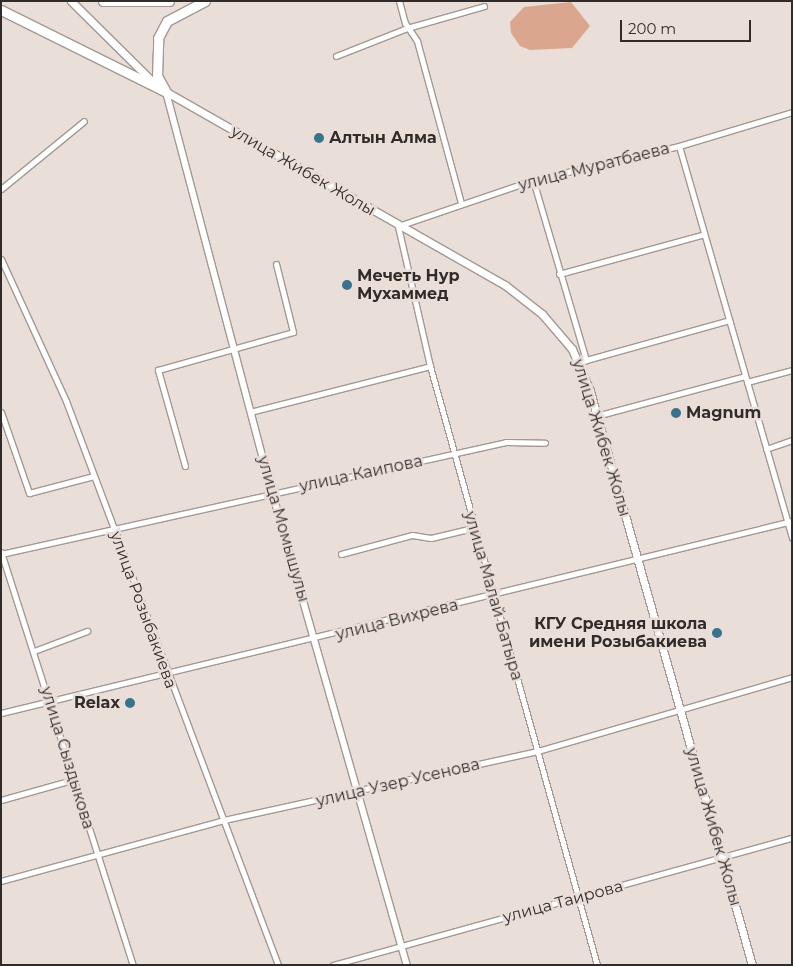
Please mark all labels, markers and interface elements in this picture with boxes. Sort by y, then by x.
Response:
scale bar [623,10,754,42]
text: 200 m [628,19,676,38]
street label: улица Жибек Жолы [227,122,379,220]
place label: Алтын Алма [329,128,437,148]
marker: Алтын Алма [313,132,325,144]
street label: улица Муратбаева [516,139,672,195]
place label: Мечеть Нур Мухаммед [357,266,460,304]
marker: Мечеть Нур Мухаммед [341,279,353,291]
street label: улица Жибек Жолы [568,357,634,519]
place label: Magnum [686,403,761,423]
marker: Magnum [670,407,682,419]
street label: улица Каипова [298,452,424,496]
street label: улица Момышулы [253,454,313,604]
street label: улица Малай Батыра [460,509,526,683]
street label: улица Розыбакиева [106,529,180,691]
street label: улица Вихрева [334,596,460,644]
place label: КГУ Средняя школа имени Розыбакиева [529,614,707,652]
marker: КГУ Средняя школа имени Розыбакиева [711,627,723,639]
street label: улица Сыздыкова [36,684,98,832]
place label: Relax [74,693,120,713]
marker: Relax [124,697,136,709]
street label: улица Жибек Жолы [681,746,745,908]
street label: улица Узер Усенова [314,755,482,811]
street label: улица Таирова [501,877,625,927]

